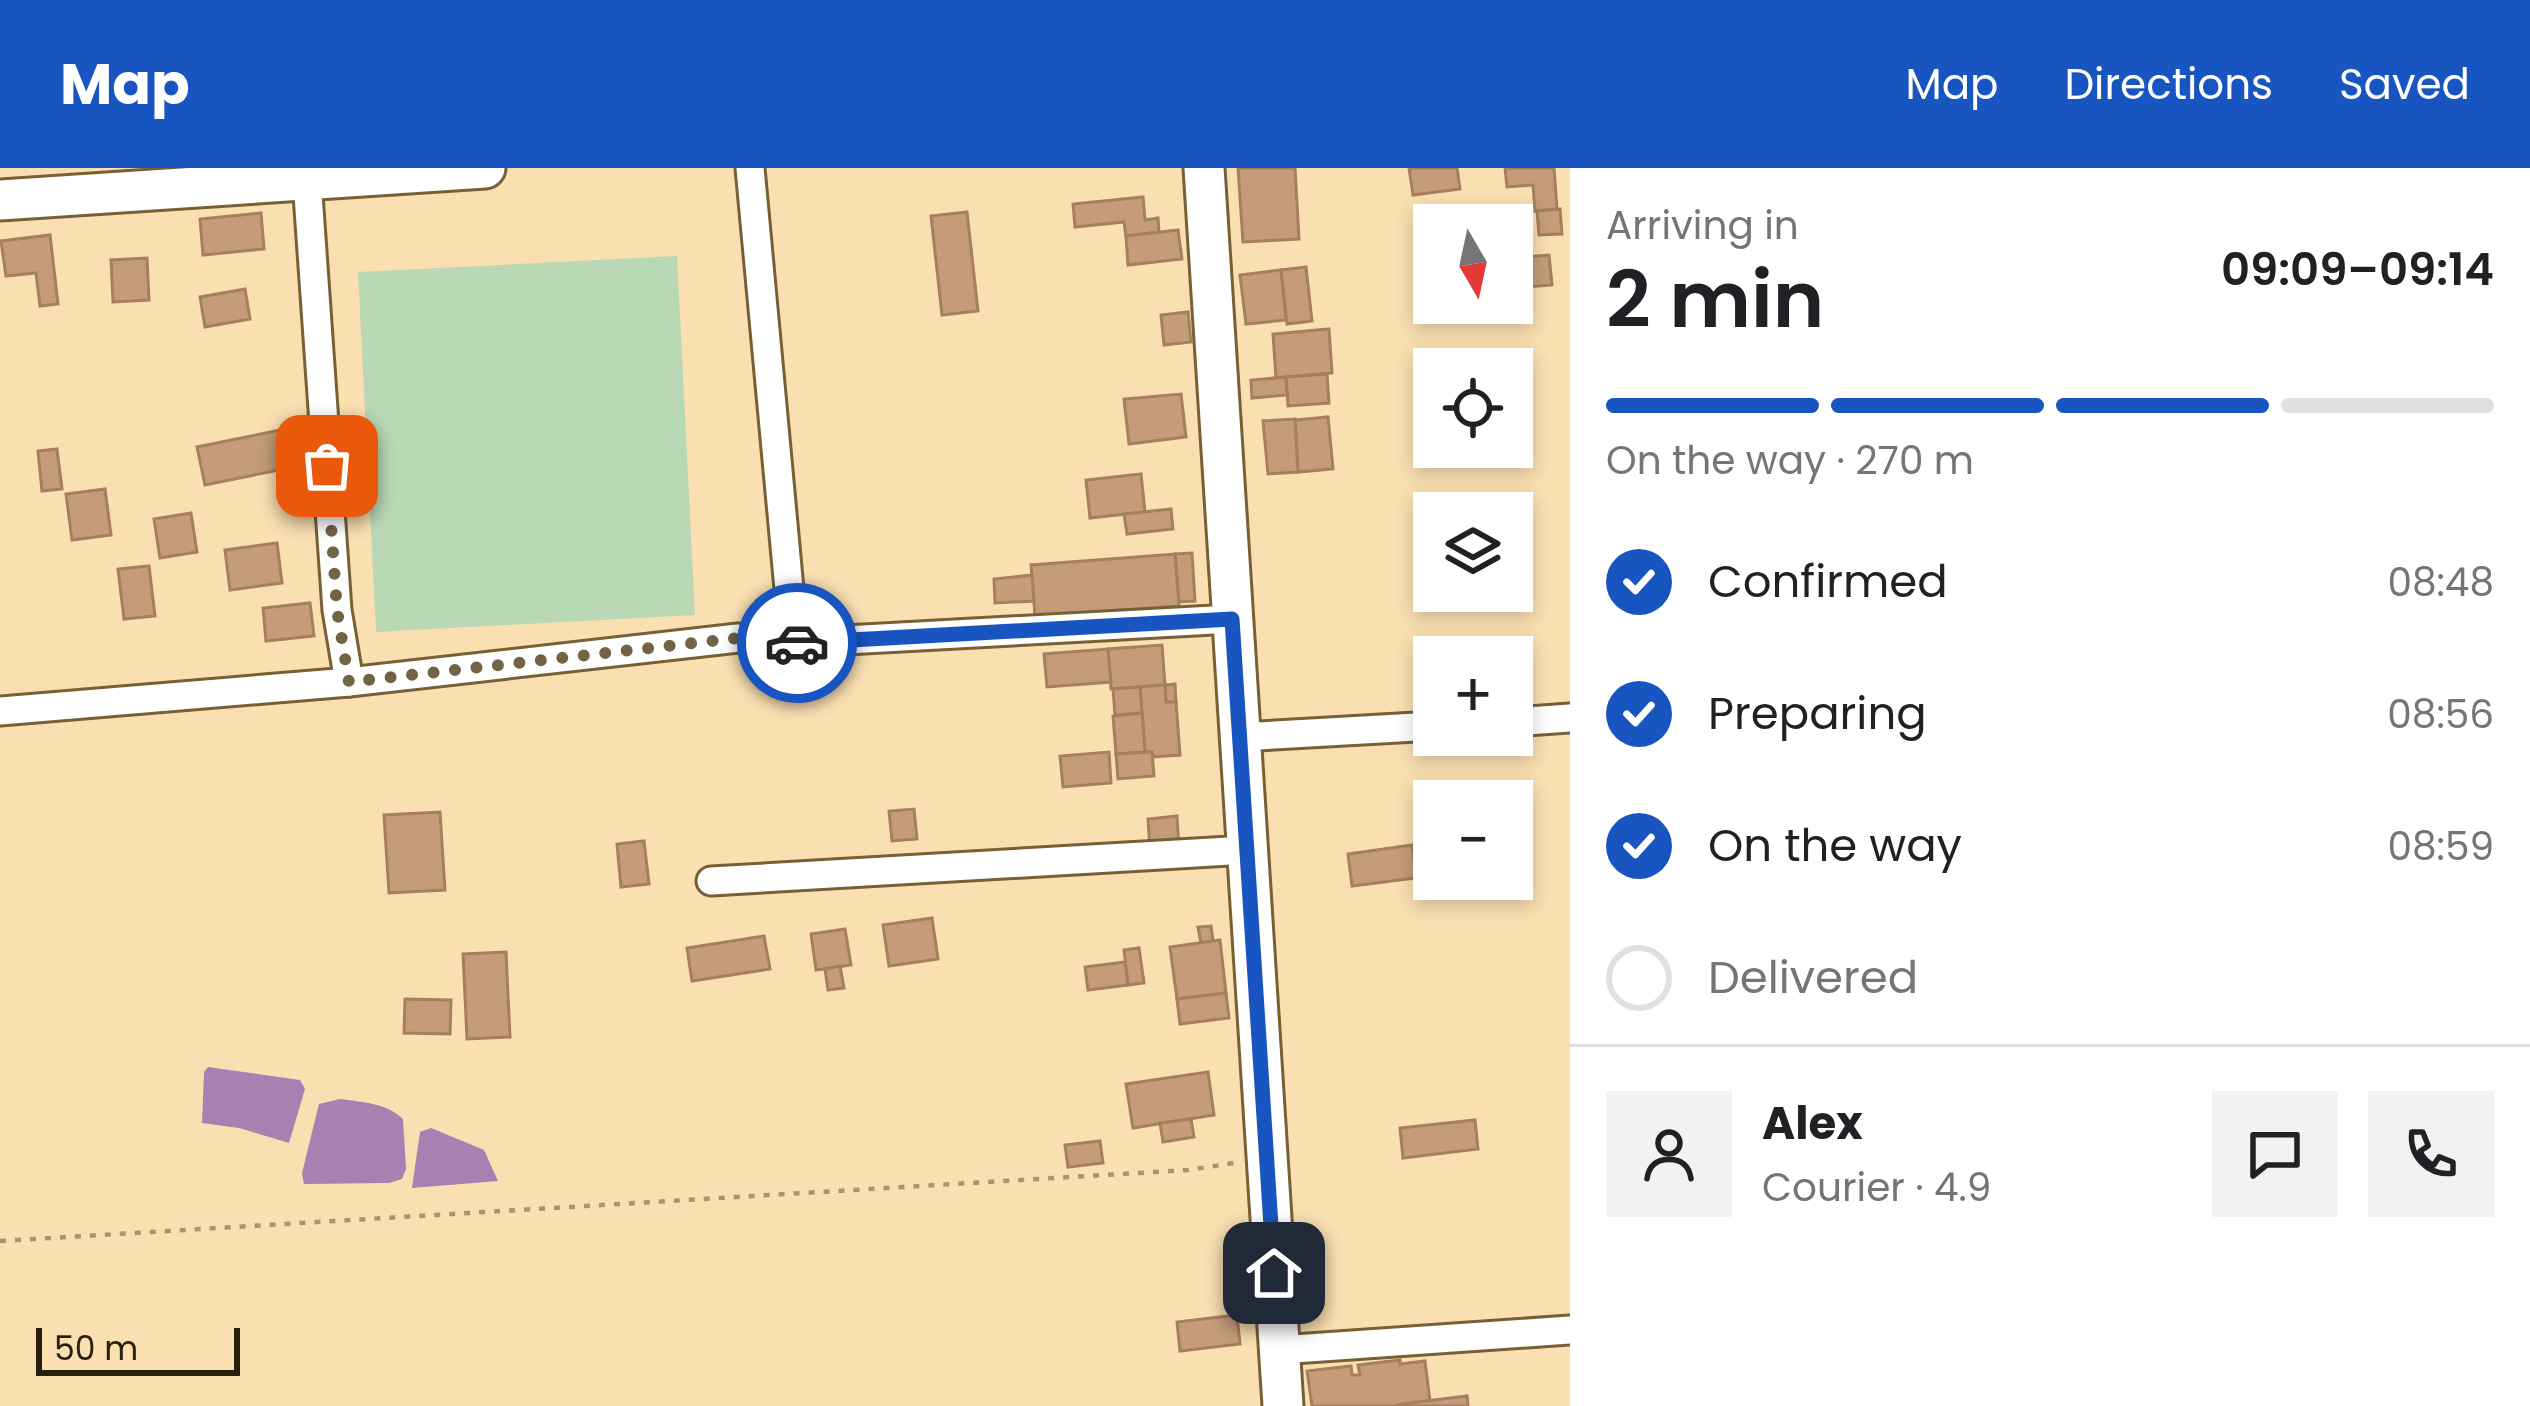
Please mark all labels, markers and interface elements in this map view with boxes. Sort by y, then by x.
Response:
text: Map [60,44,190,124]
text: Map [1905,55,1998,114]
text: Directions [2064,55,2273,114]
text: Saved [2339,55,2470,114]
text: Arriving in [1606,198,1799,253]
north arrow [1413,204,1533,324]
map controls [1413,204,1533,900]
text: 09:09–09:14 [2221,238,2494,301]
text: 2 min [1606,245,1824,354]
button: locate [1413,348,1533,468]
pin [276,415,378,517]
icon: bag [294,433,360,499]
text: On the way · 270 m [1606,433,1974,488]
button: layers [1413,492,1533,612]
icon: check [1606,549,1672,615]
text: Confirmed [1708,550,1948,613]
text: 08:48 [2387,555,2494,610]
courier [737,583,857,703]
icon: car [764,610,830,676]
button: + [1413,636,1533,756]
icon: check [1606,681,1672,747]
text: Preparing [1708,682,1927,745]
text: 08:56 [2387,687,2494,742]
button: − [1413,780,1533,900]
icon: check [1606,813,1672,879]
text: On the way [1708,814,1962,877]
text: 08:59 [2388,819,2494,874]
text: Delivered [1708,946,1918,1009]
button: person [1606,1091,1732,1217]
button: chat [2212,1091,2338,1217]
button: phone [2368,1091,2494,1217]
text: Alex [1762,1092,1863,1155]
text: Courier · 4.9 [1762,1160,1991,1215]
pin [1223,1222,1325,1324]
icon: home [1241,1240,1307,1306]
scale bar [36,1322,240,1375]
text: 50 m [54,1325,138,1372]

